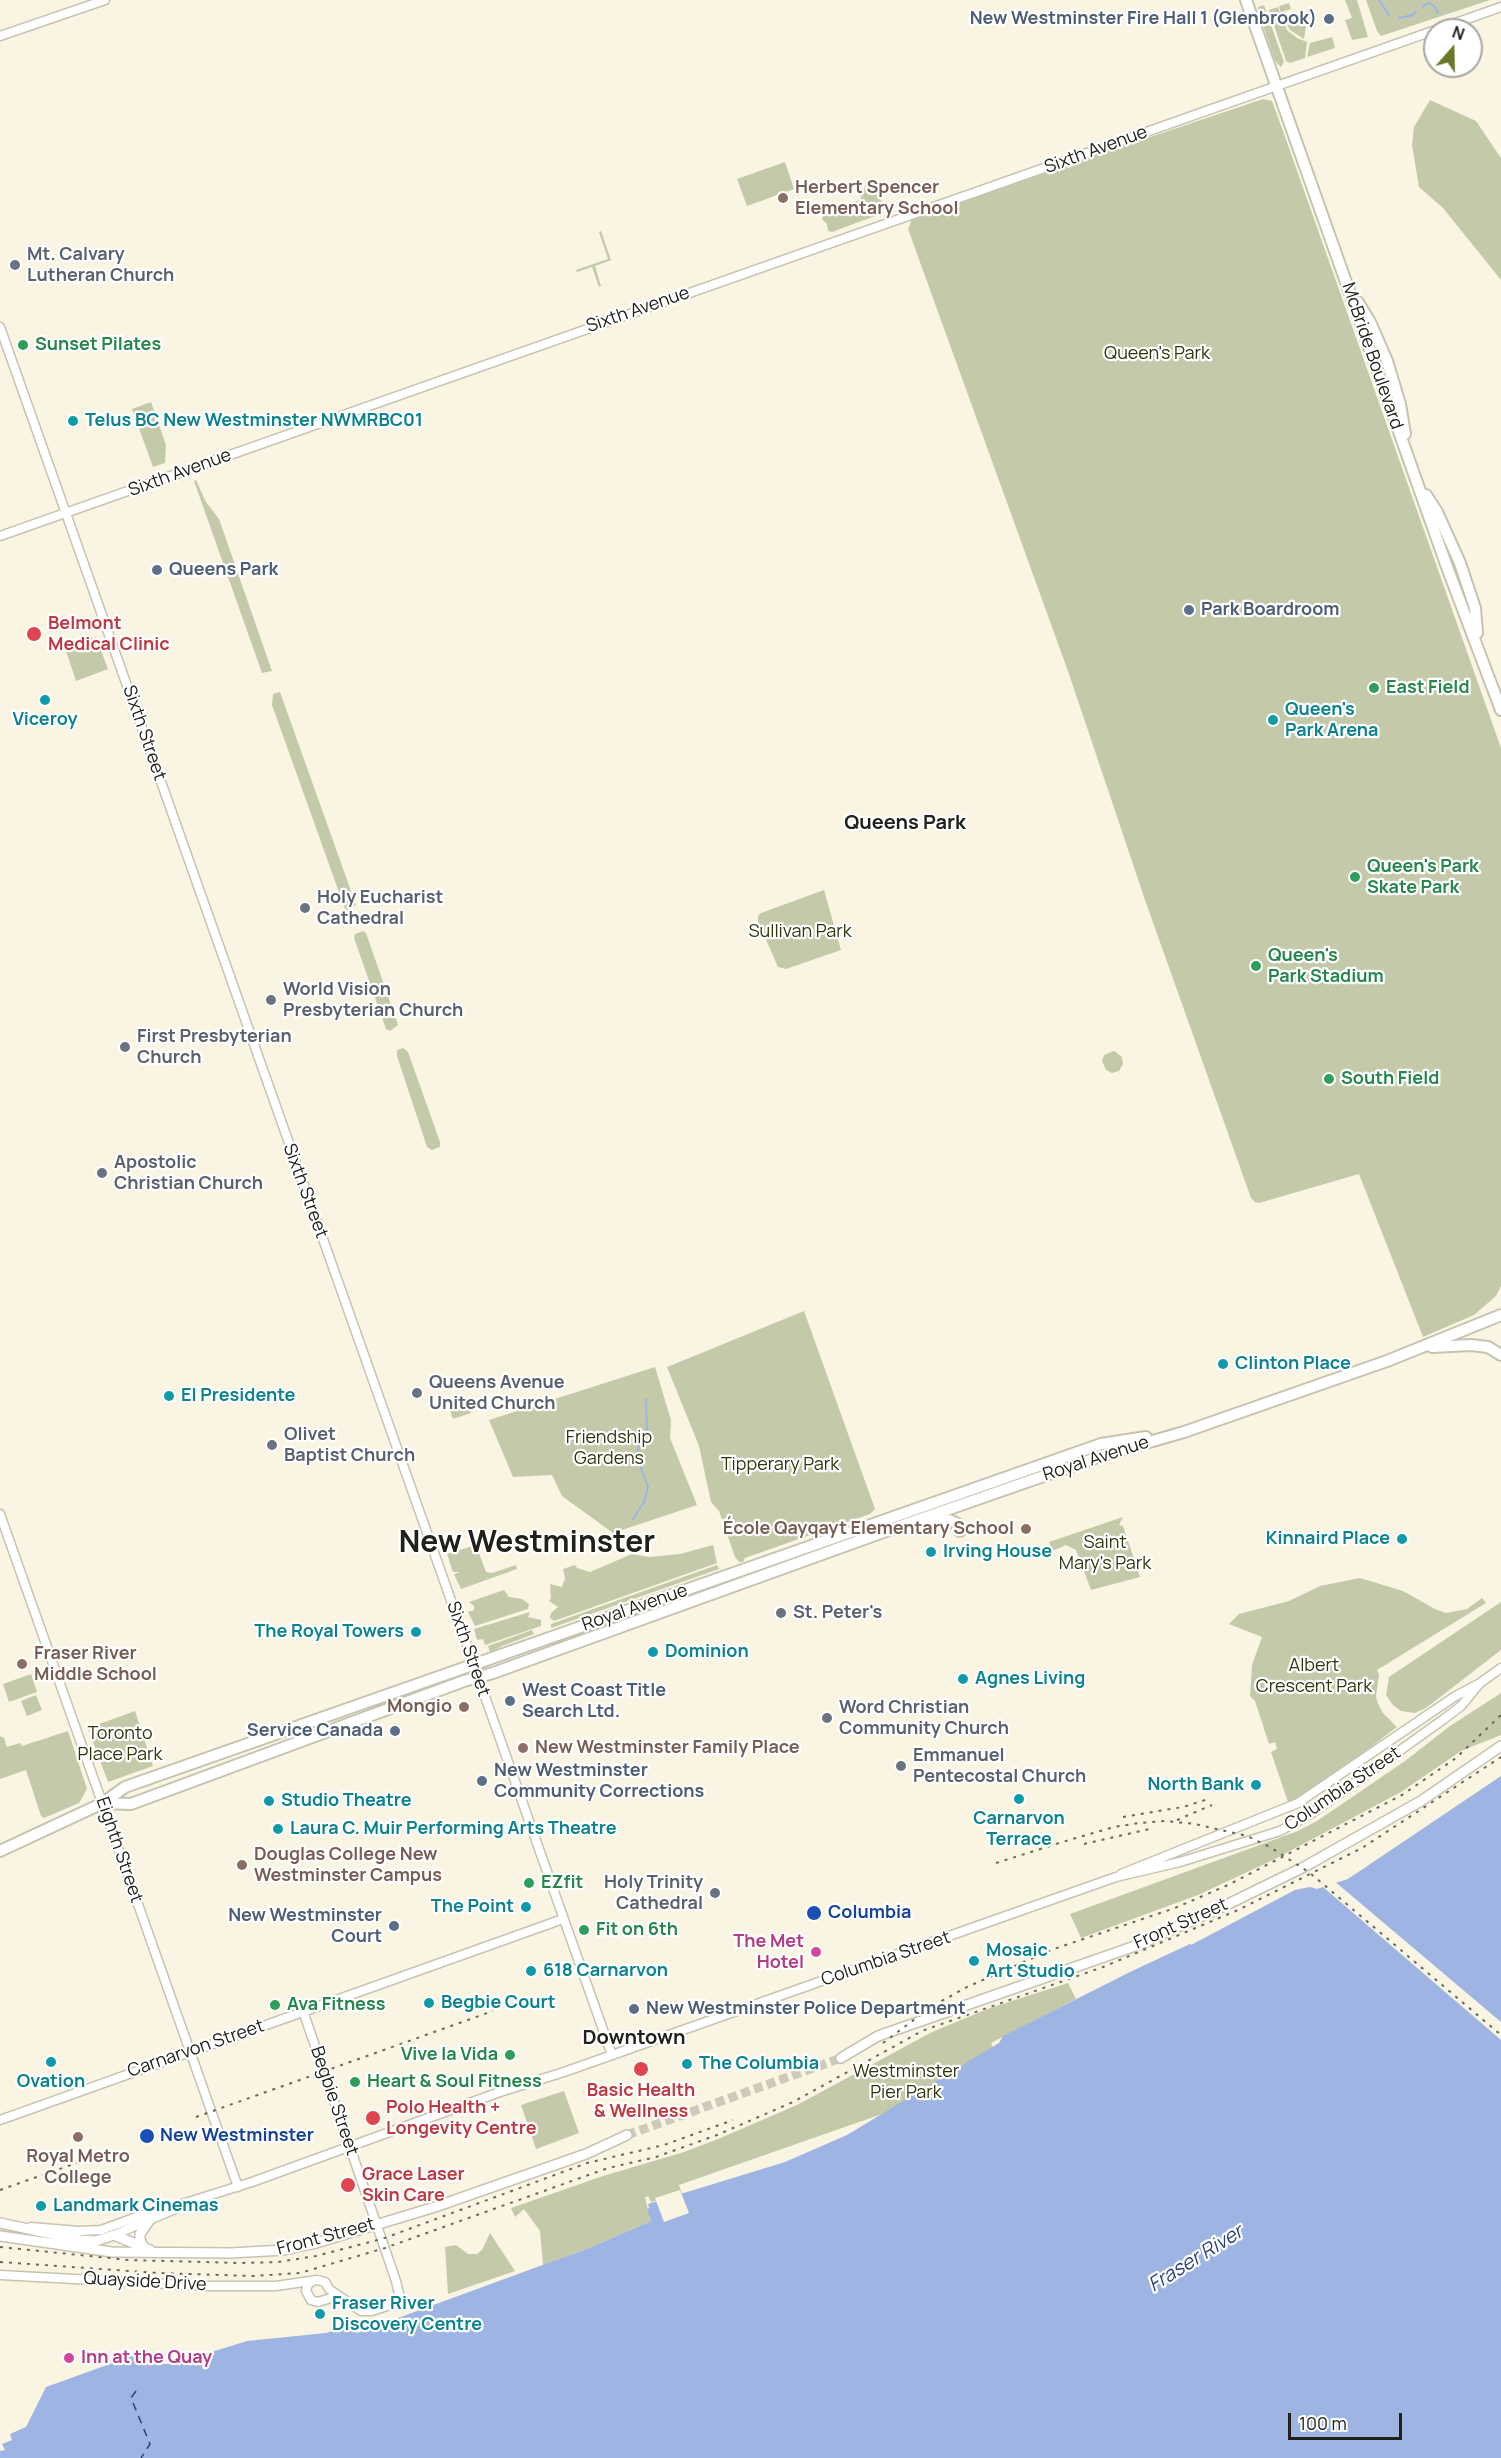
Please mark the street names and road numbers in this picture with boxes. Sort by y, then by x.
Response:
street label: Sixth Avenue [1042,121,1150,179]
street label: McBride Boulevard [1337,280,1407,432]
street label: Sixth Avenue [583,282,693,338]
street label: Sixth Avenue [126,444,234,502]
street label: Sixth Street [118,683,170,783]
street label: Sixth Street [278,1141,332,1241]
street label: Royal Avenue [1040,1432,1152,1486]
street label: Royal Avenue [579,1580,691,1636]
street label: Sixth Street [442,1599,494,1699]
street label: Columbia Street [1281,1742,1405,1836]
street label: Eighth Street [91,1794,147,1906]
street label: Front Street [1131,1894,1231,1954]
street label: Columbia Street [819,1927,953,1991]
street label: Carnarvon Street [125,2015,267,2083]
street label: Begbie Street [305,2044,363,2158]
street label: Front Street [275,2214,377,2260]
street label: Quayside Drive [83,2268,207,2296]

